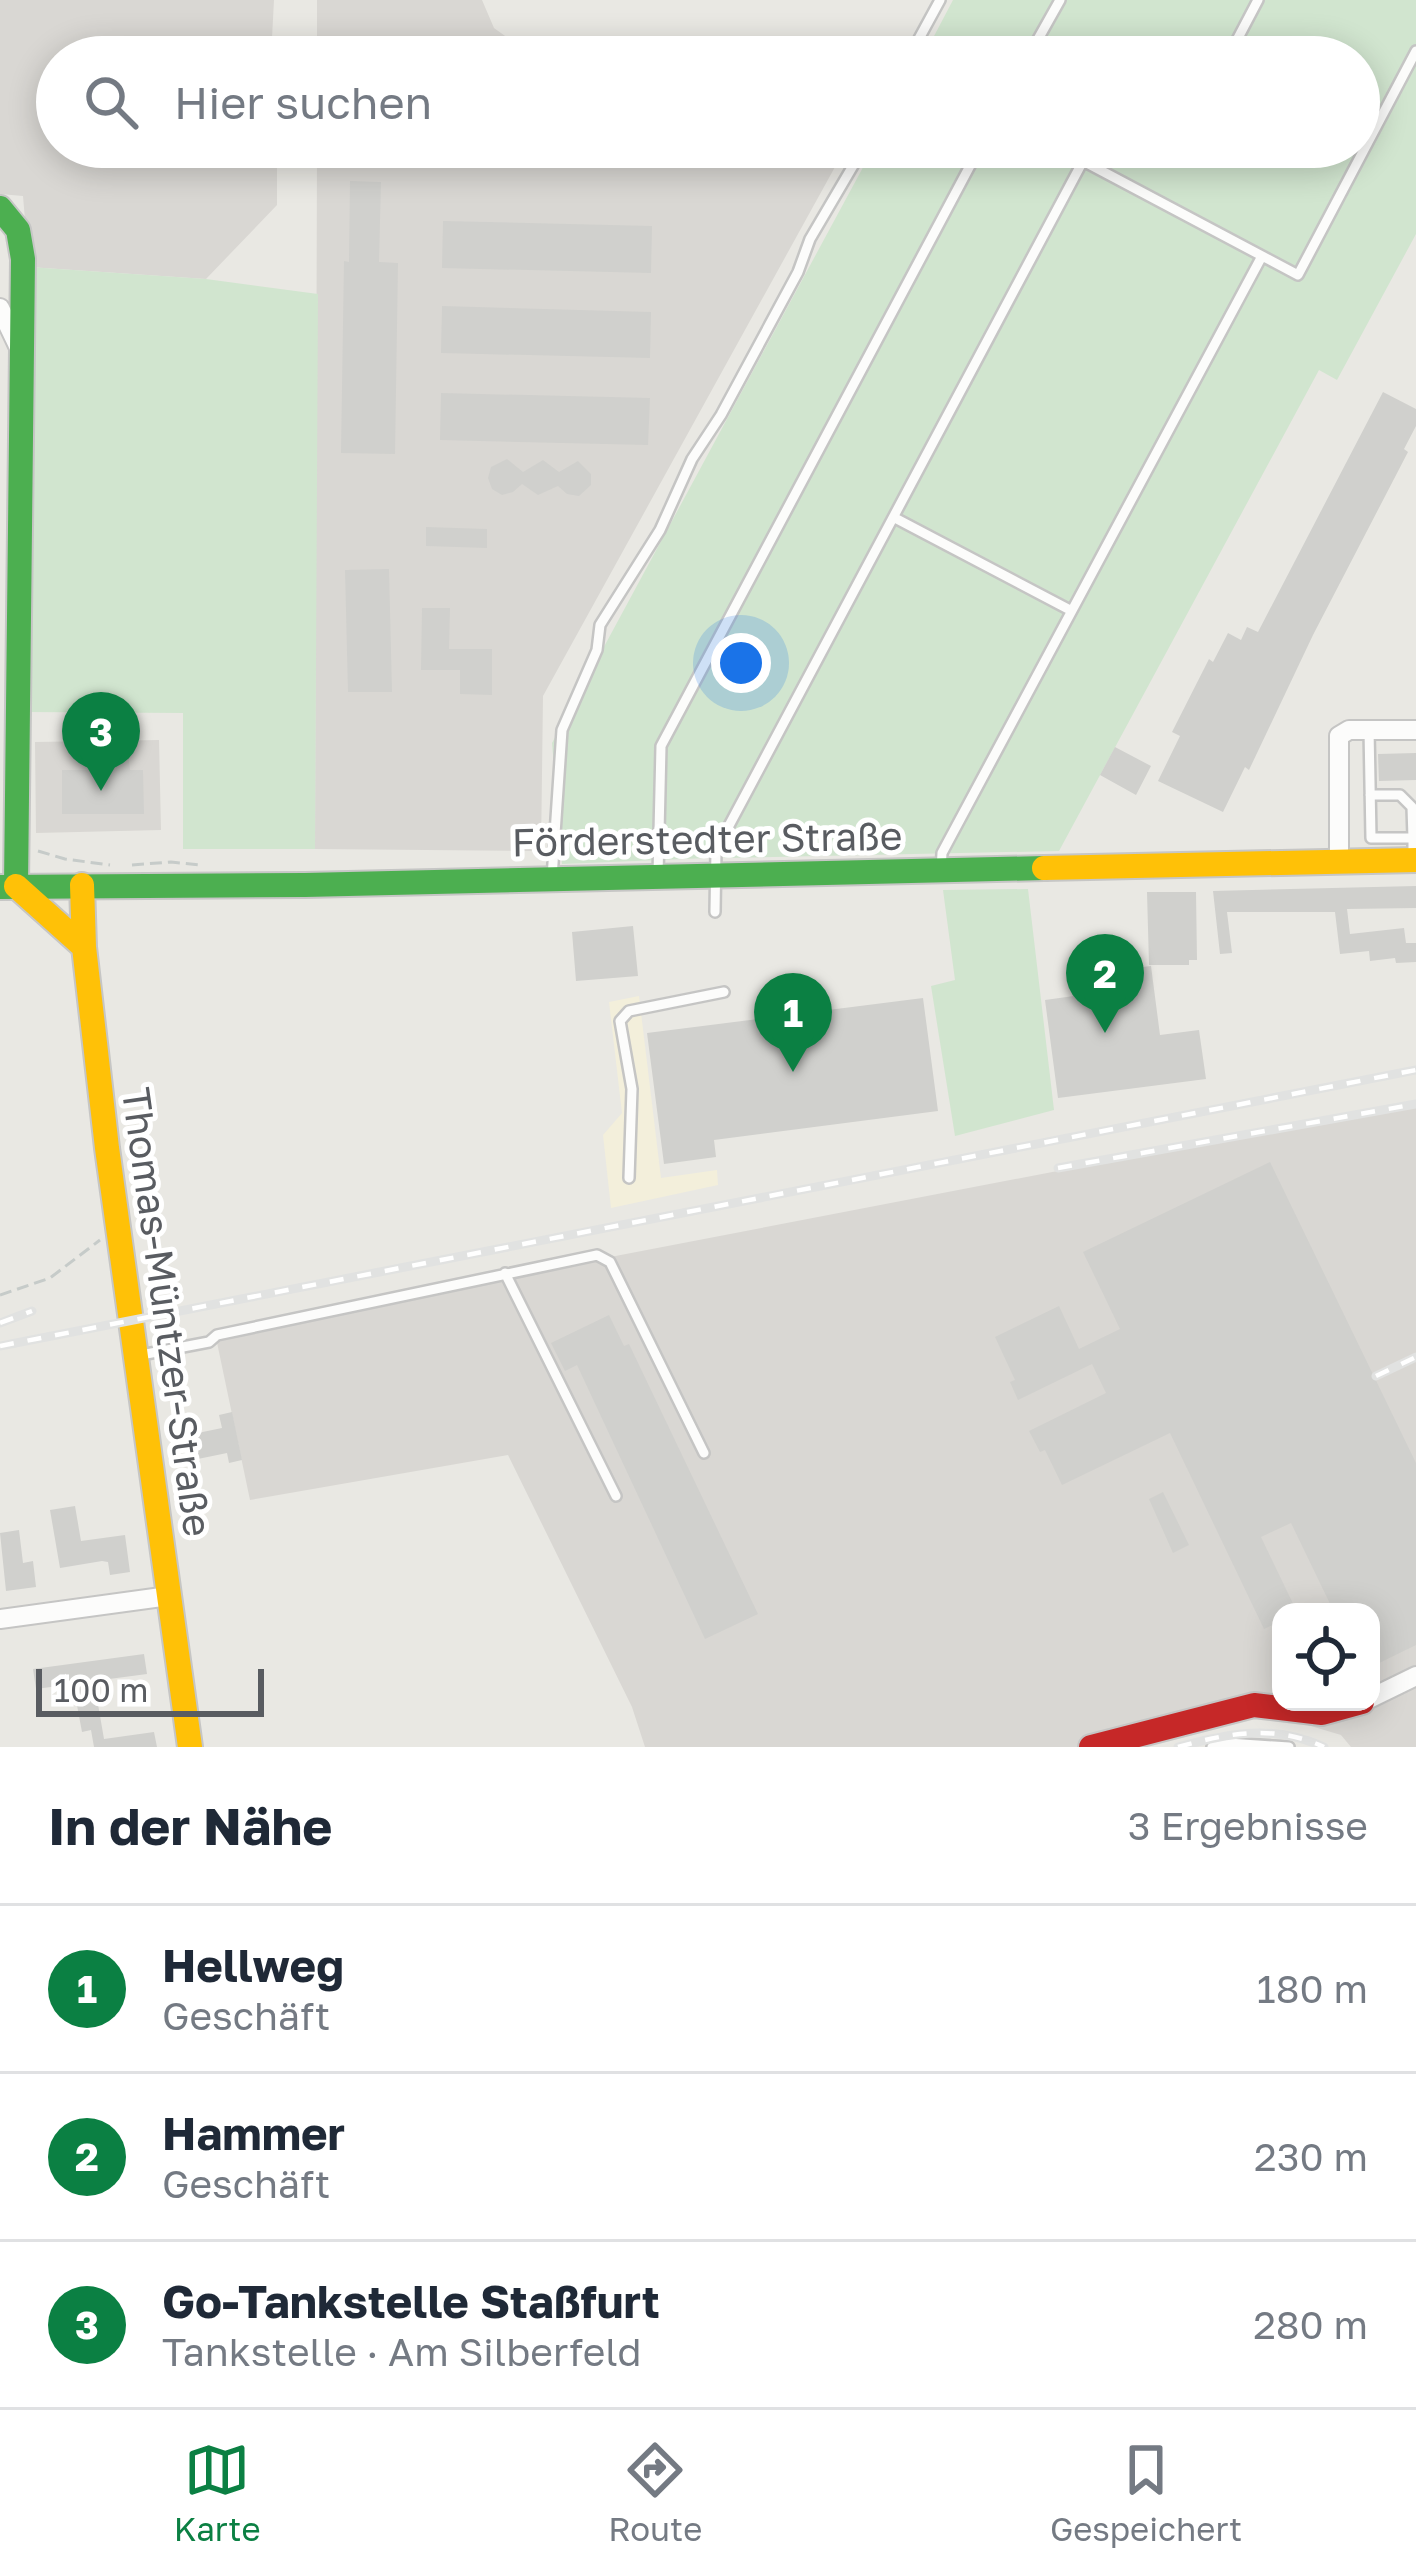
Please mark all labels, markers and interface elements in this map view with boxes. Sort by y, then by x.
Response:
search box [36,36,1380,168]
icon: search [78,69,144,135]
text: Hier suchen [174,75,432,129]
your location [711,633,771,693]
pin: 3 [62,692,140,791]
street label: Förderstedter Straße [511,812,903,865]
pin: 2 [1066,934,1144,1033]
pin: 1 [754,973,832,1072]
street label: Thomas-Müntzer-Straße [113,1084,222,1539]
map controls [1272,1603,1380,1711]
button: locate [1272,1603,1380,1711]
scale bar [36,1663,264,1716]
text: 100 m [54,1670,148,1709]
text: In der Nähe [48,1795,332,1856]
text: 3 Ergebnisse [1128,1802,1368,1849]
text: Hellweg [162,1938,344,1992]
text: 1 [77,1965,97,2012]
text: 180 m [1257,1965,1368,2012]
text: Geschäft [162,1992,330,2039]
text: Hammer [162,2106,345,2160]
text: 2 [75,2133,99,2180]
text: 230 m [1254,2133,1368,2180]
text: Geschäft [162,2160,330,2207]
text: Go-Tankstelle Staßfurt [162,2274,660,2328]
text: 3 [75,2301,99,2348]
text: 280 m [1253,2301,1368,2348]
text: Tankstelle · Am Silberfeld [162,2328,641,2375]
tab: Karte [174,2437,261,2548]
tab: Route [608,2437,702,2548]
tab: Gespeichert [1050,2437,1242,2548]

